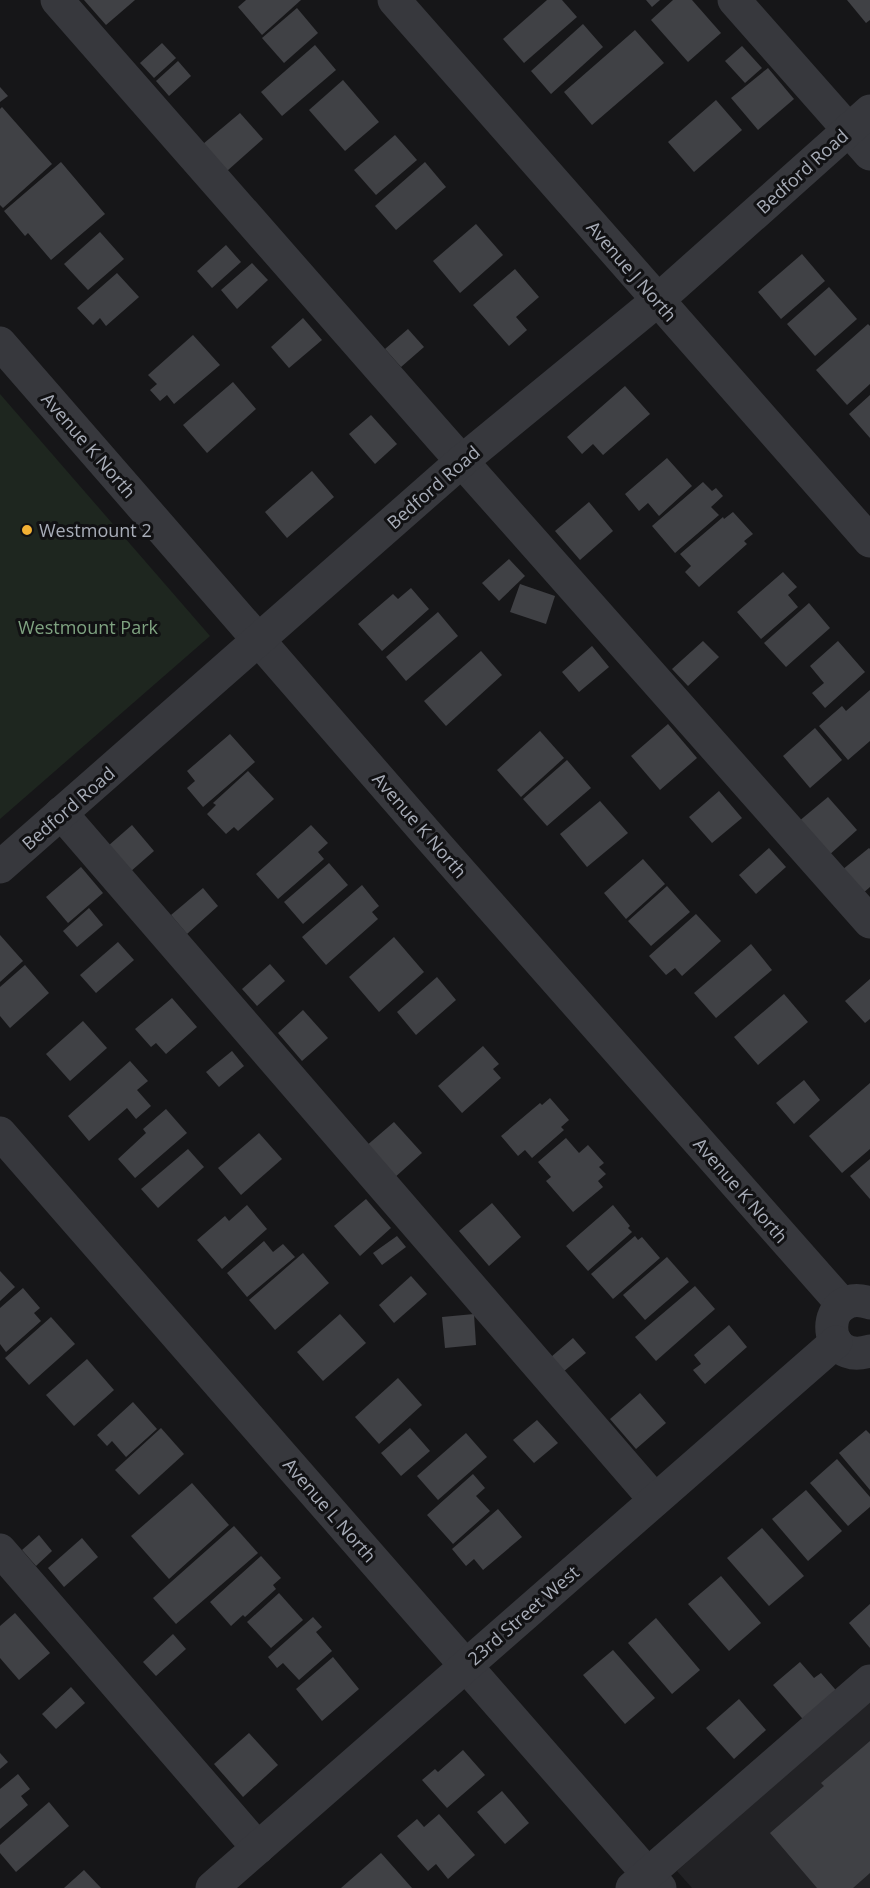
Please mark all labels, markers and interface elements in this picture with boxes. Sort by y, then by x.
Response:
street label: Bedford Road [751,123,853,219]
street label: Avenue J North [582,216,682,326]
street label: Avenue K North [37,387,141,503]
street label: Bedford Road [381,440,485,534]
place label: Westmount 2 [39,518,152,542]
marker: Westmount 2 [20,523,34,537]
park label: Westmount Park [18,615,159,639]
street label: Bedford Road [16,761,120,855]
street label: Avenue K North [368,767,472,883]
street label: Avenue K North [689,1132,793,1248]
street label: Avenue L North [278,1453,382,1567]
street label: 23rd Street West [462,1560,584,1670]

